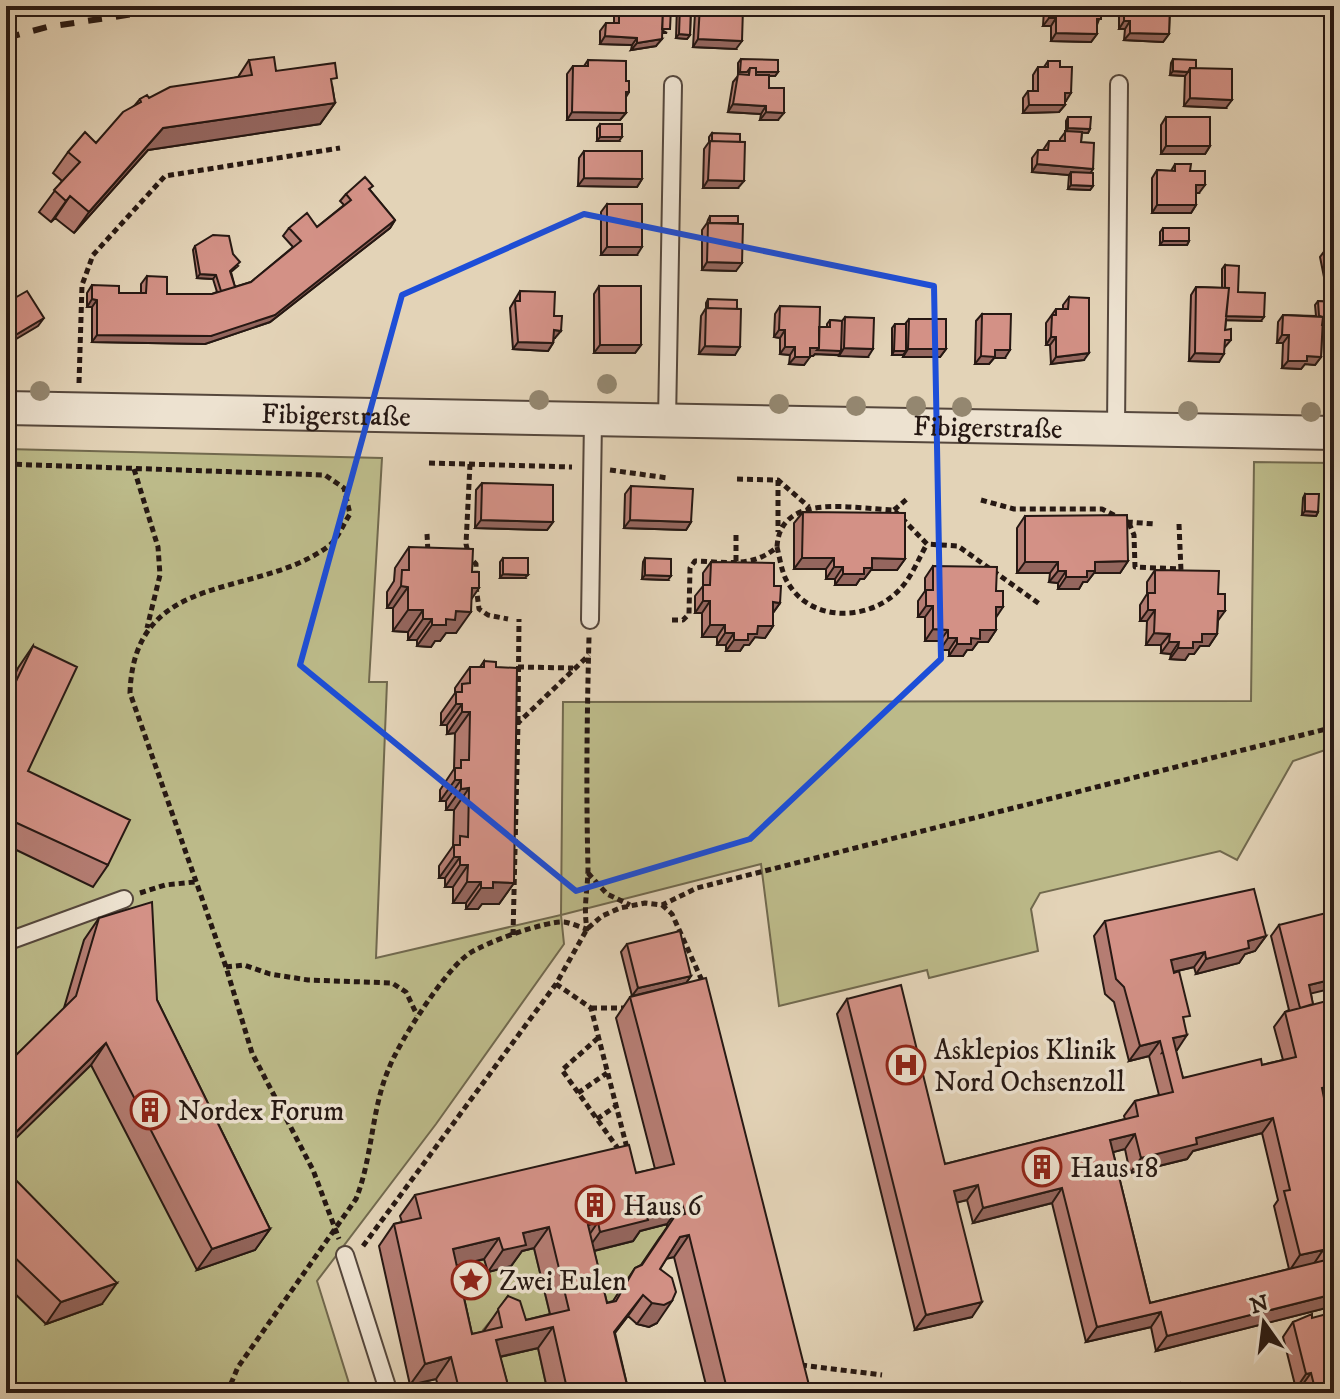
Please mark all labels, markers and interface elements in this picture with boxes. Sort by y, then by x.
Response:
street label: Fibigerstraße [261,397,411,435]
street label: Fibigerstraße [913,409,1063,447]
place label: Asklepios Klinik Nord Ochsenzoll [934,1033,1125,1100]
hospital icon: Asklepios Klinik Nord Ochsenzoll [885,1044,927,1086]
building icon: Nordex Forum [129,1089,171,1131]
place label: Nordex Forum [178,1094,344,1129]
building icon: Haus 18 [1021,1146,1063,1188]
place label: Haus 18 [1070,1151,1159,1186]
building icon: Haus 6 [574,1184,616,1226]
place label: Haus 6 [623,1189,703,1224]
place icon: Zwei Eulen [450,1259,492,1301]
place label: Zwei Eulen [499,1264,627,1299]
north arrow [1224,1283,1304,1363]
text: N [1247,1290,1272,1320]

